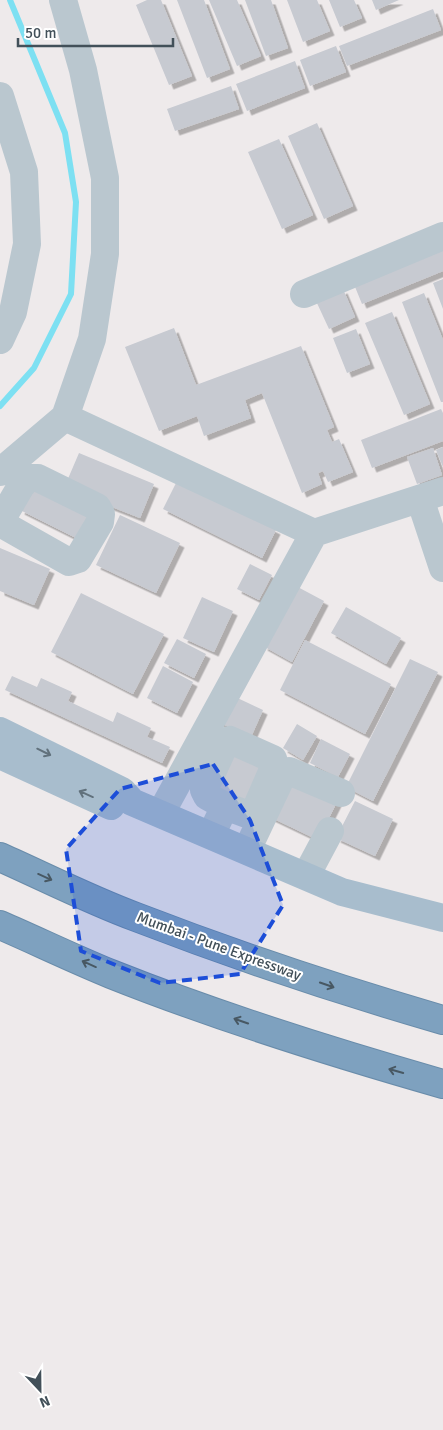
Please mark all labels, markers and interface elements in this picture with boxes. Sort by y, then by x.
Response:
scale bar [18,15,172,47]
text: 50 m [25,24,56,42]
one-way arrow [36,748,51,758]
one-way arrow [79,789,94,799]
one-way arrow [37,873,52,883]
street label: Mumbai - Pune Expressway [134,908,304,984]
one-way arrow [82,959,97,969]
one-way arrow [319,980,335,990]
one-way arrow [234,1016,250,1025]
one-way arrow [389,1065,405,1075]
north arrow [15,1365,65,1415]
text: N [37,1392,52,1411]

